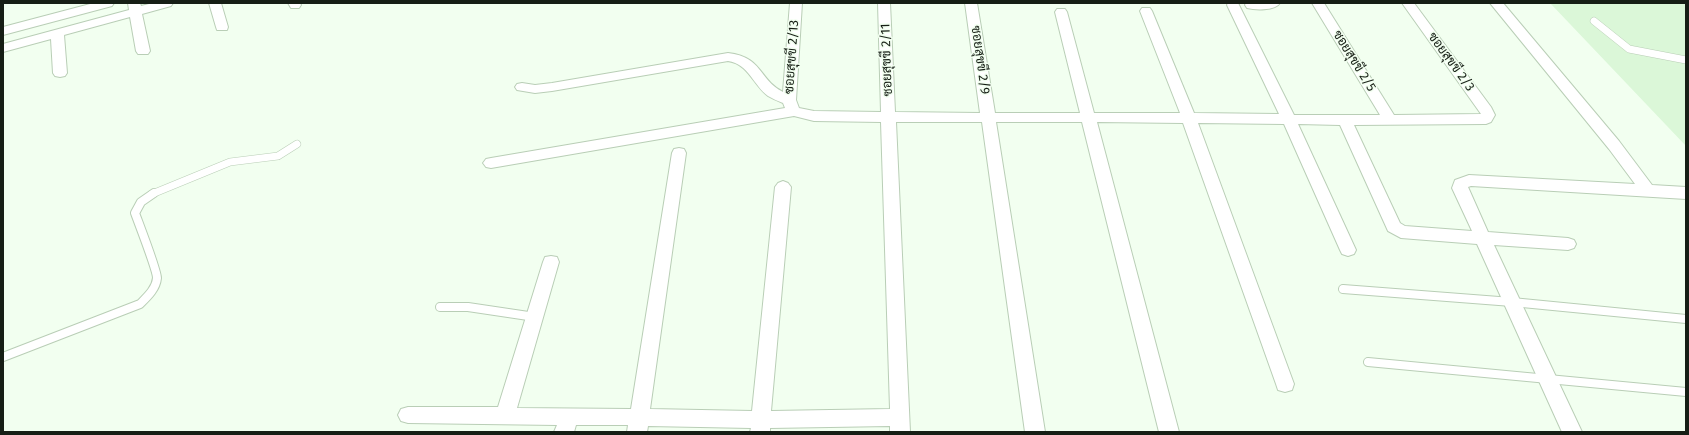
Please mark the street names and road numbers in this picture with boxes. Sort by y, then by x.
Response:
street label: ซอยสุขขี 2/13 [782,20,802,94]
street label: ซอยสุขขี 2/11 [878,23,896,97]
street label: ซอยสุขขี 2/9 [967,25,993,95]
street label: ซอยสุขขี 2/5 [1329,28,1379,94]
street label: ซอยสุขขี 2/3 [1424,30,1478,94]

